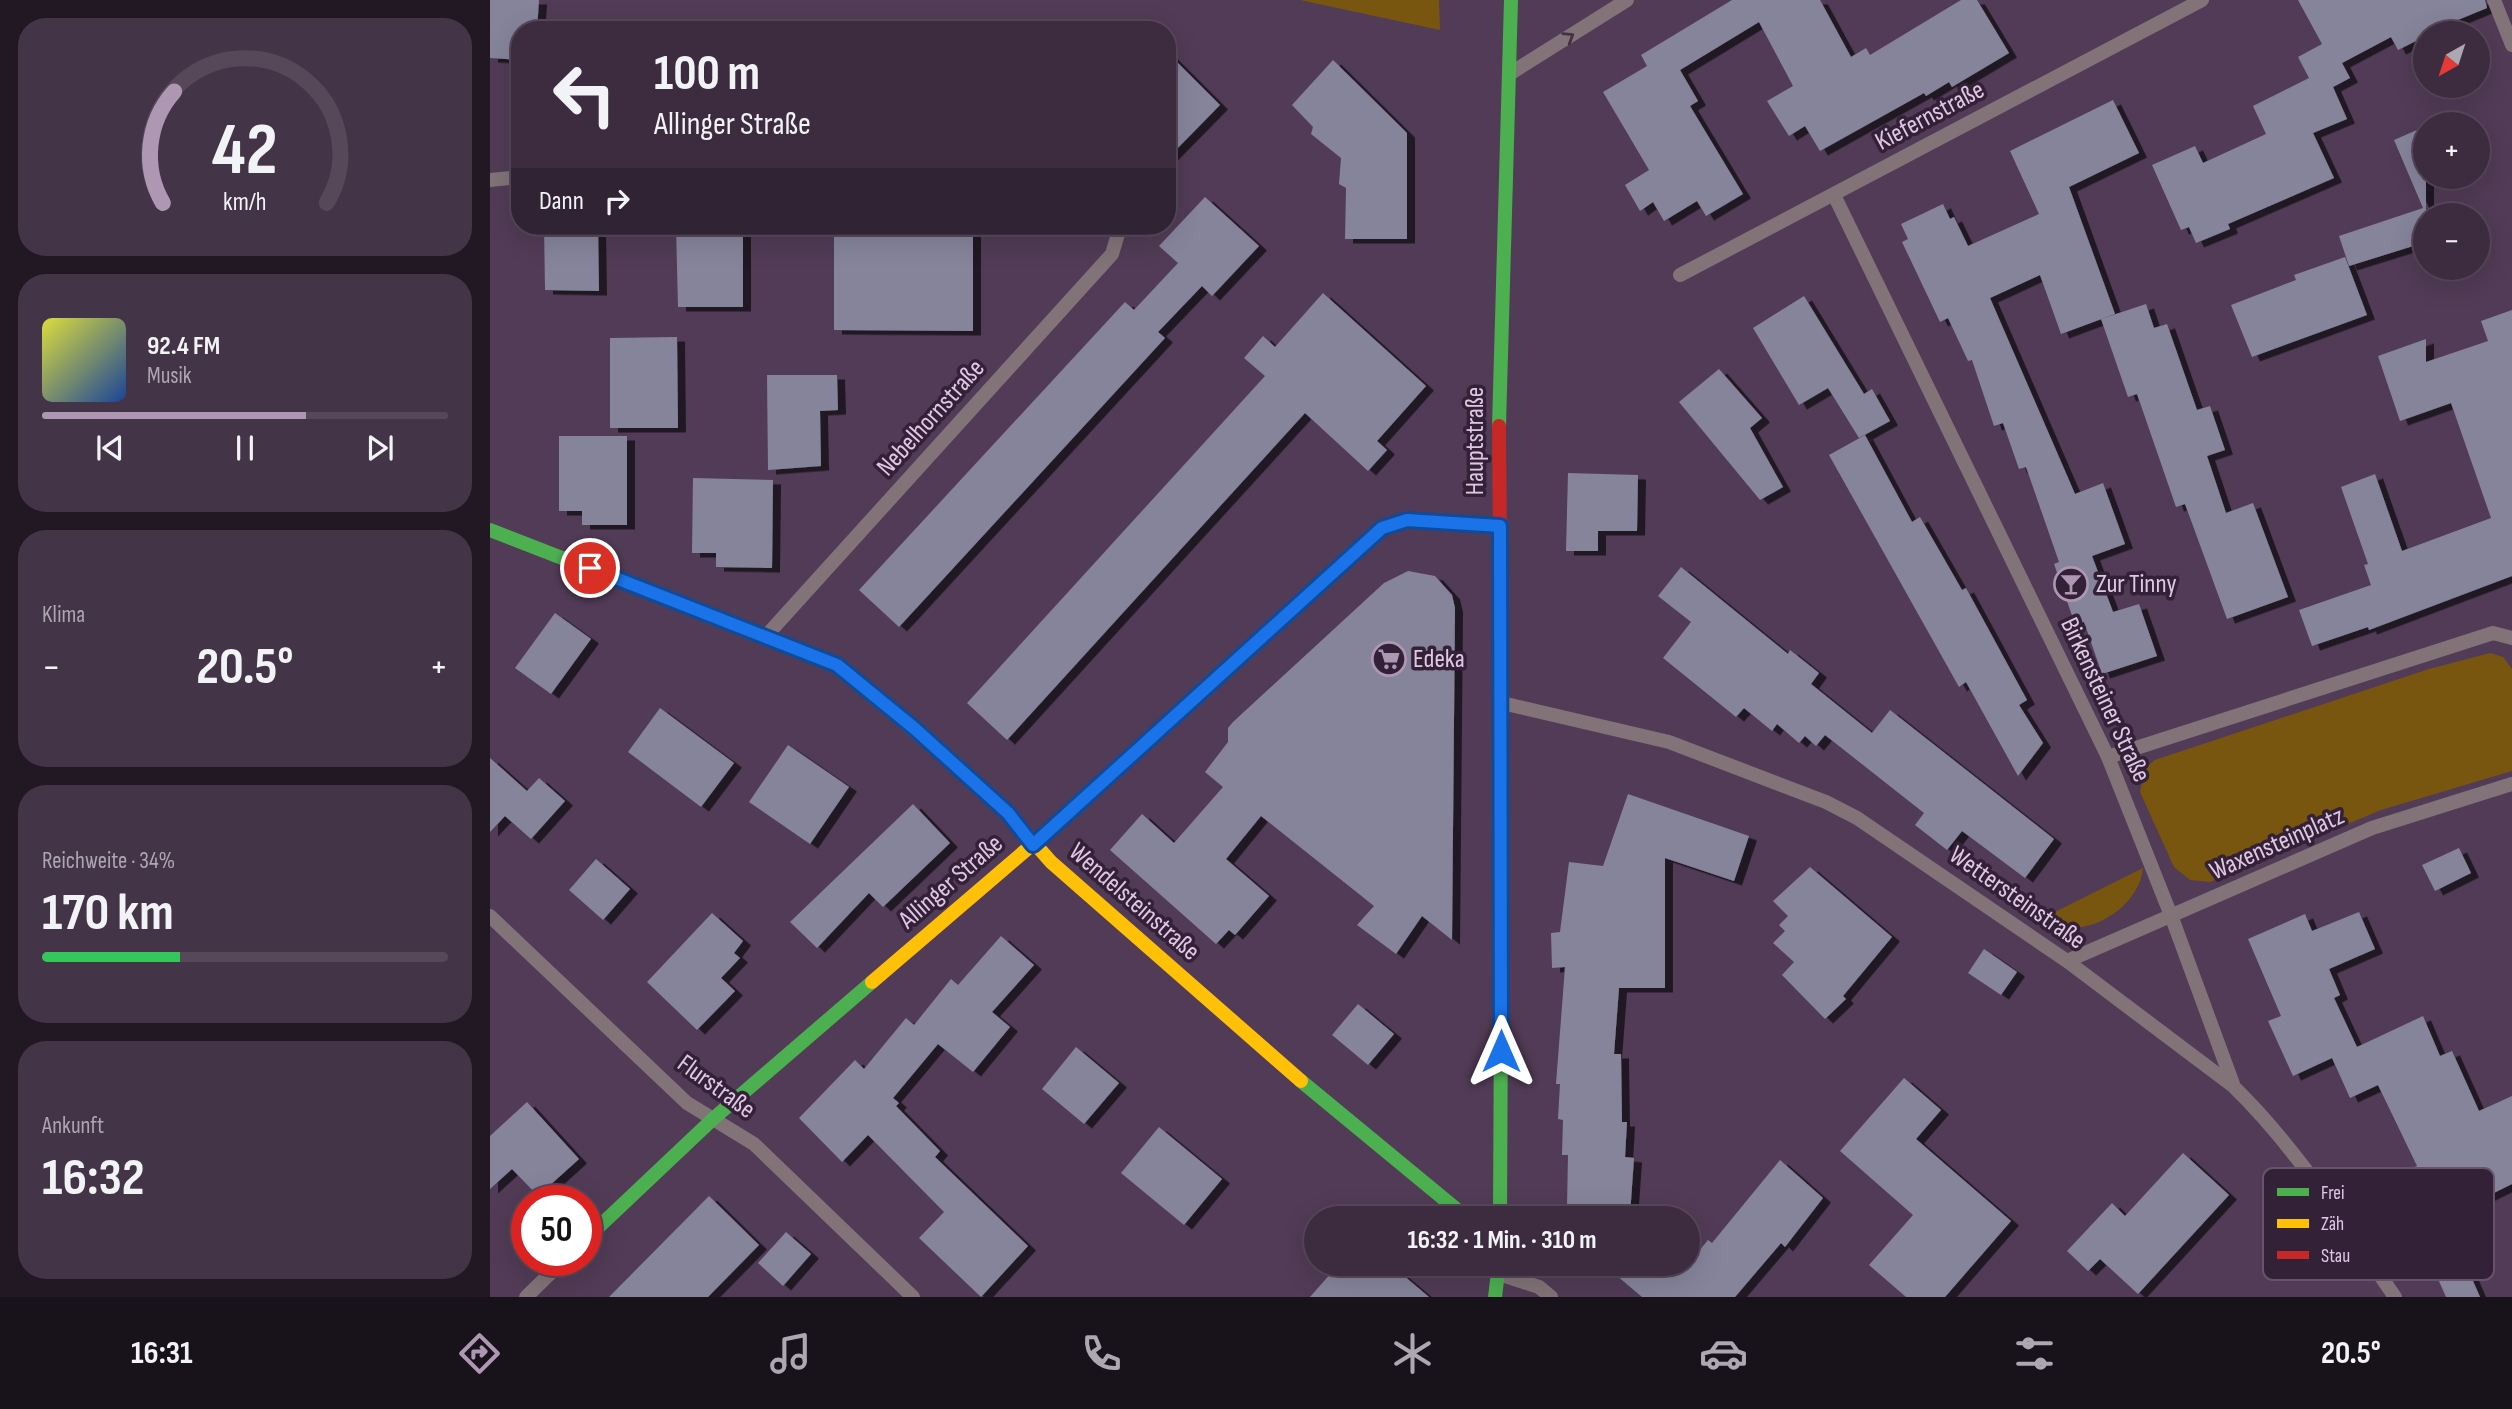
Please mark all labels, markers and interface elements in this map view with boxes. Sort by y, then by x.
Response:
north arrow [2413,21,2490,98]
map controls [2413,21,2490,280]
one-way arrow [1561,33,1574,46]
text: 100 m [654,45,760,104]
icon: left [539,49,630,140]
street label: Kiefernstraße [1870,74,1990,158]
text: Allinger Straße [654,105,811,144]
text: 42 [212,107,278,195]
button: + [2413,112,2490,189]
icon: right [598,182,636,220]
text: Dann [539,186,584,217]
text: km/h [223,187,267,218]
button: − [2413,203,2490,280]
text: 92.4 FM [147,331,220,362]
street label: Nebelhornstraße [871,353,991,483]
text: Musik [147,362,192,390]
street label: Hauptstraße [1460,387,1491,495]
icon: previous [91,429,129,467]
icon: pause [226,429,264,467]
icon: next [361,429,399,467]
pin [560,538,620,598]
icon: arrive [571,549,609,587]
bar icon: Zur Tinny [2052,565,2090,603]
place label: Zur Tinny [2096,569,2177,600]
text: Klima [42,601,85,629]
street label: Birkensteiner Straße [2053,613,2157,787]
text: 20.5° [196,636,294,699]
supermarket icon: Edeka [1370,640,1408,678]
place label: Edeka [1413,644,1465,675]
text: − [42,645,61,690]
text: + [429,645,448,690]
street label: Waxensteinplatz [2205,801,2349,887]
street label: Allinger Straße [892,828,1009,936]
street label: Wendelsteinstraße [1062,837,1206,967]
street label: Wettersteinstraße [1943,840,2091,956]
text: Reichweite · 34% [42,847,175,875]
text: 170 km [42,882,174,945]
position arrow [1464,1014,1538,1088]
street label: Flurstraße [671,1048,761,1126]
text: Ankunft [42,1112,104,1140]
text: 16:32 [42,1147,145,1210]
legend [2263,1168,2494,1280]
text: Frei [2321,1182,2345,1205]
speed limit sign: 50 [511,1185,602,1276]
text: Zäh [2321,1213,2344,1236]
text: 16:32 · 1 Min. · 310 m [1408,1225,1596,1256]
text: Stau [2321,1245,2350,1268]
icon: directions [455,1329,504,1378]
icon: music [766,1329,815,1378]
icon: phone [1077,1329,1126,1378]
icon: climate [1388,1329,1437,1378]
icon: car [1699,1329,1748,1378]
icon: filters [2010,1329,2059,1378]
text: 16:31 [131,1334,193,1373]
text: 20.5° [2321,1334,2381,1373]

